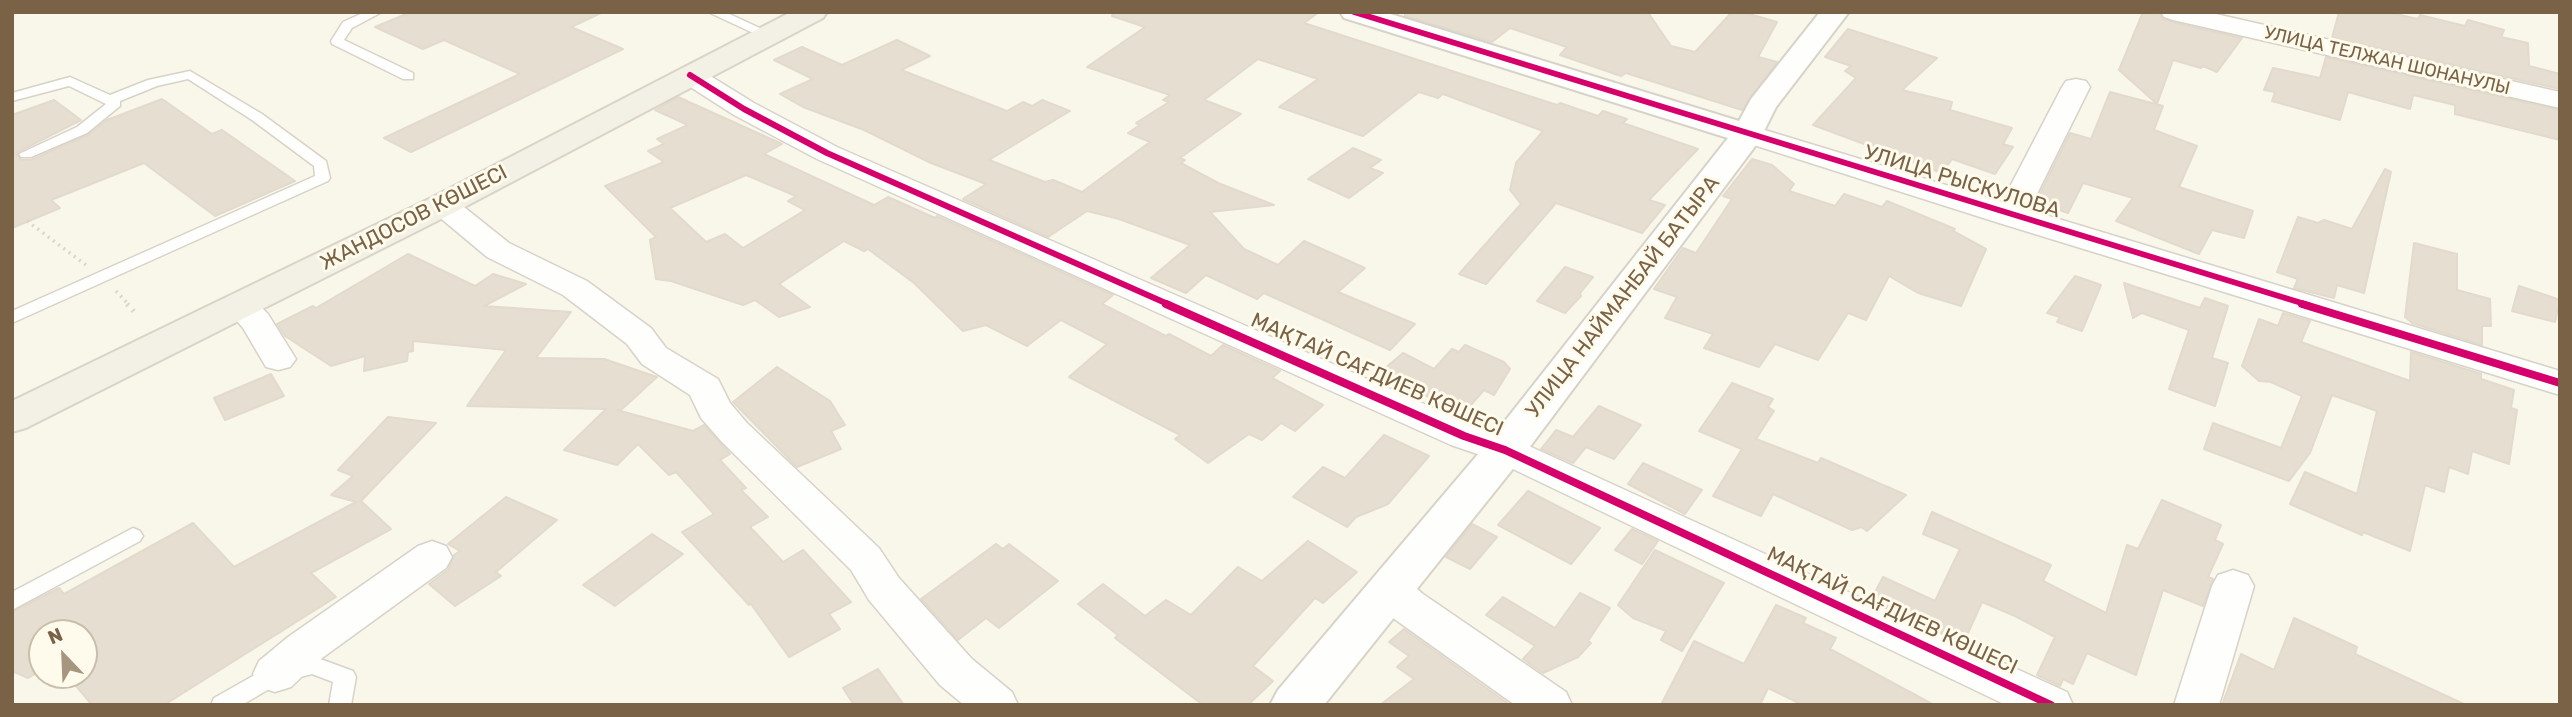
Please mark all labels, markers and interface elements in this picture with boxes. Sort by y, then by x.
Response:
street label: УЛИЦА ТЕЛЖАН ШОНАНУЛЫ [2262,22,2512,100]
street label: УЛИЦА РЫСКУЛОВА [1861,140,2063,224]
street label: ЖАНДОСОВ КӨШЕСІ [316,160,512,276]
street label: УЛИЦА НАЙМАНБАЙ БАТЫРА [1521,171,1725,423]
street label: МАҚТАЙ САҒДИЕВ КӨШЕСІ [1247,308,1507,442]
street label: МАҚТАЙ САҒДИЕВ КӨШЕСІ [1763,542,2021,680]
north arrow [28,619,98,689]
text: N [45,623,66,649]

